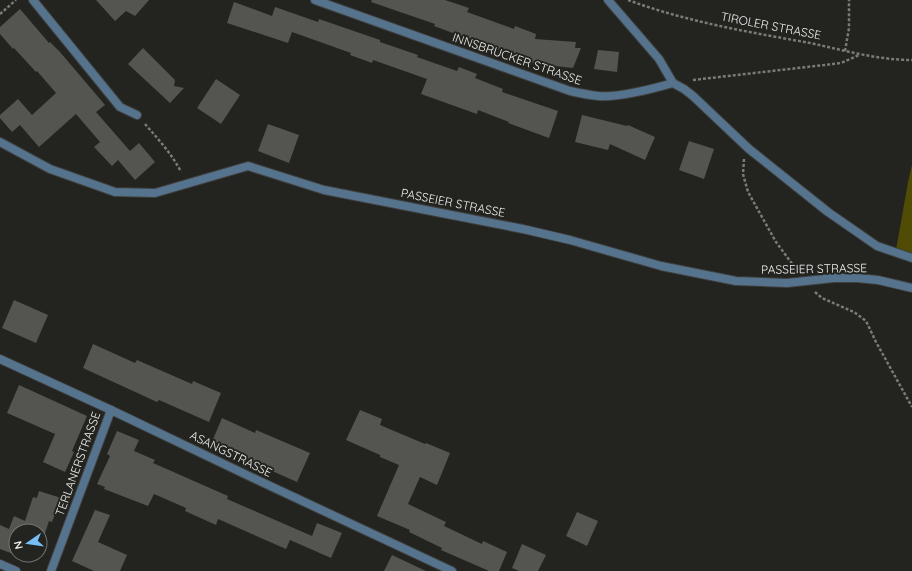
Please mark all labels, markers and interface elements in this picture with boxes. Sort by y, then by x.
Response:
street label: TIROLER STRASSE [720,8,823,43]
street label: INNSBRUCKER STRASSE [451,29,584,88]
street label: PASSEIER STRASSE [400,185,507,220]
street label: PASSEIER STRASSE [761,260,867,277]
street label: TERLANERSTRASSE [52,409,103,518]
street label: ASANGSTRASSE [188,427,275,480]
north arrow [8,523,48,563]
text: N [11,540,26,551]

